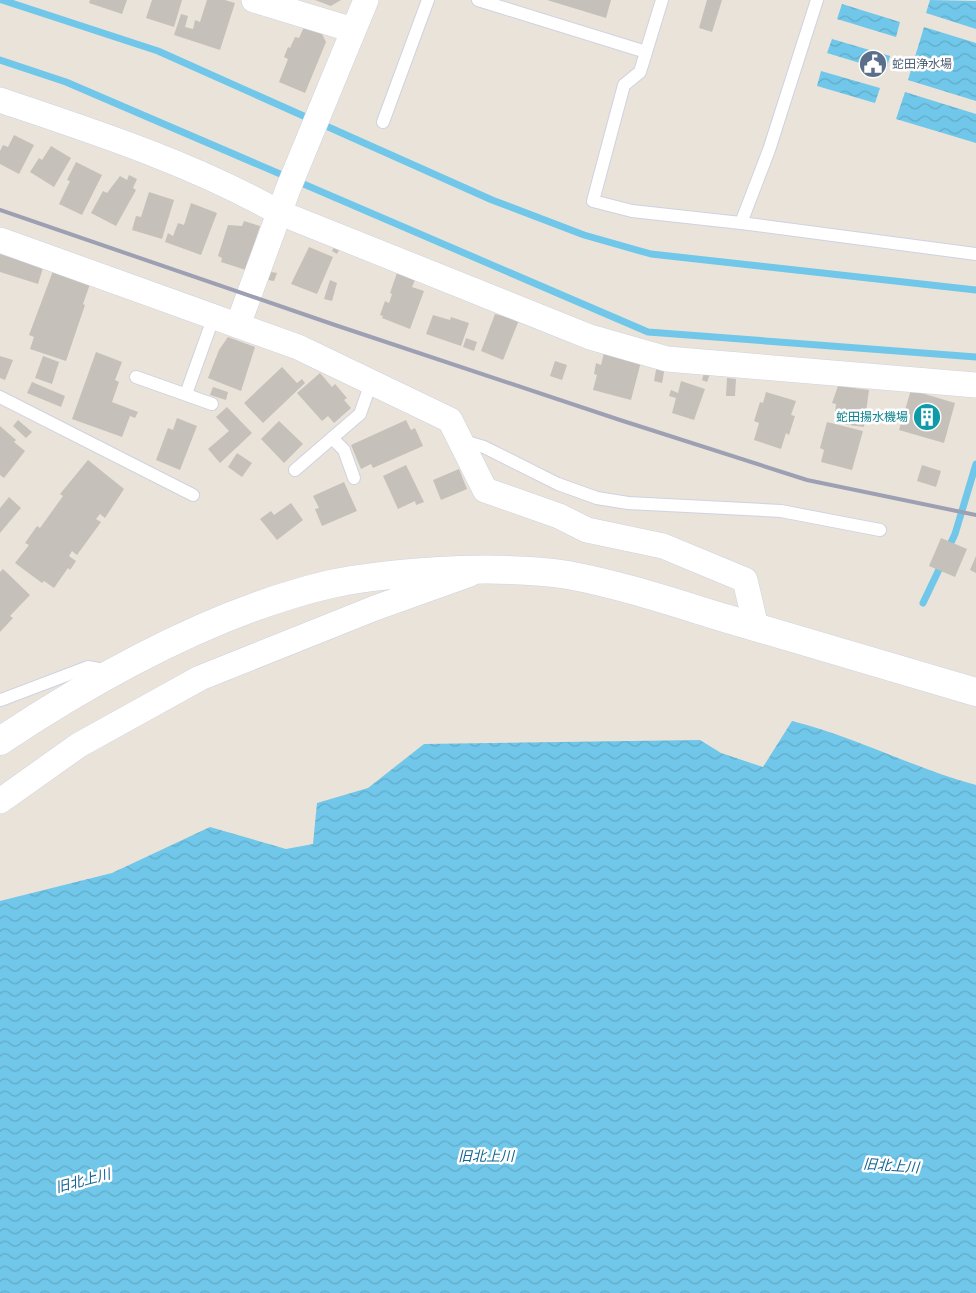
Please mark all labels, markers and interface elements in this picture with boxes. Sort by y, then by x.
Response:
public building icon: 蛇田浄水場 [858,49,888,79]
place label: 蛇田浄水場 [892,57,952,71]
building icon: 蛇田揚水機場 [912,402,942,432]
place label: 蛇田揚水機場 [836,410,908,424]
water label: 旧北上川 [458,1148,516,1165]
water label: 旧北上川 [862,1156,922,1177]
water label: 旧北上川 [54,1165,114,1196]

